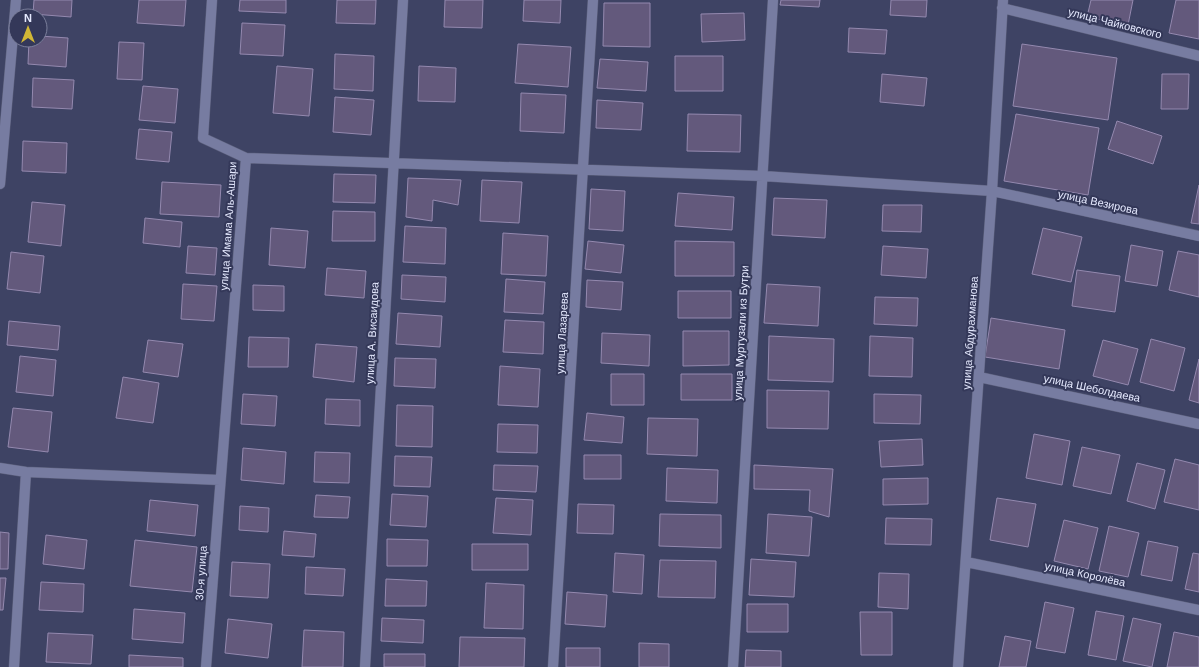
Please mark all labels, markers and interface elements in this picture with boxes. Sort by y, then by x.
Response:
street label: улица Чайковского [1067,6,1163,40]
north arrow [8,8,48,48]
text: N [24,12,32,24]
street label: улица Имама Аль-Ашари [218,161,238,291]
street label: улица Везирова [1057,188,1140,217]
street label: улица Муртузали из Бутри [731,265,751,401]
street label: улица Абдурахманова [960,275,980,390]
street label: улица А. Висаидова [363,281,381,384]
street label: улица Лазарева [554,291,570,374]
street label: улица Шеболдаева [1043,372,1142,404]
street label: 30-я улица [193,544,209,601]
street label: улица Королёва [1044,560,1127,589]

